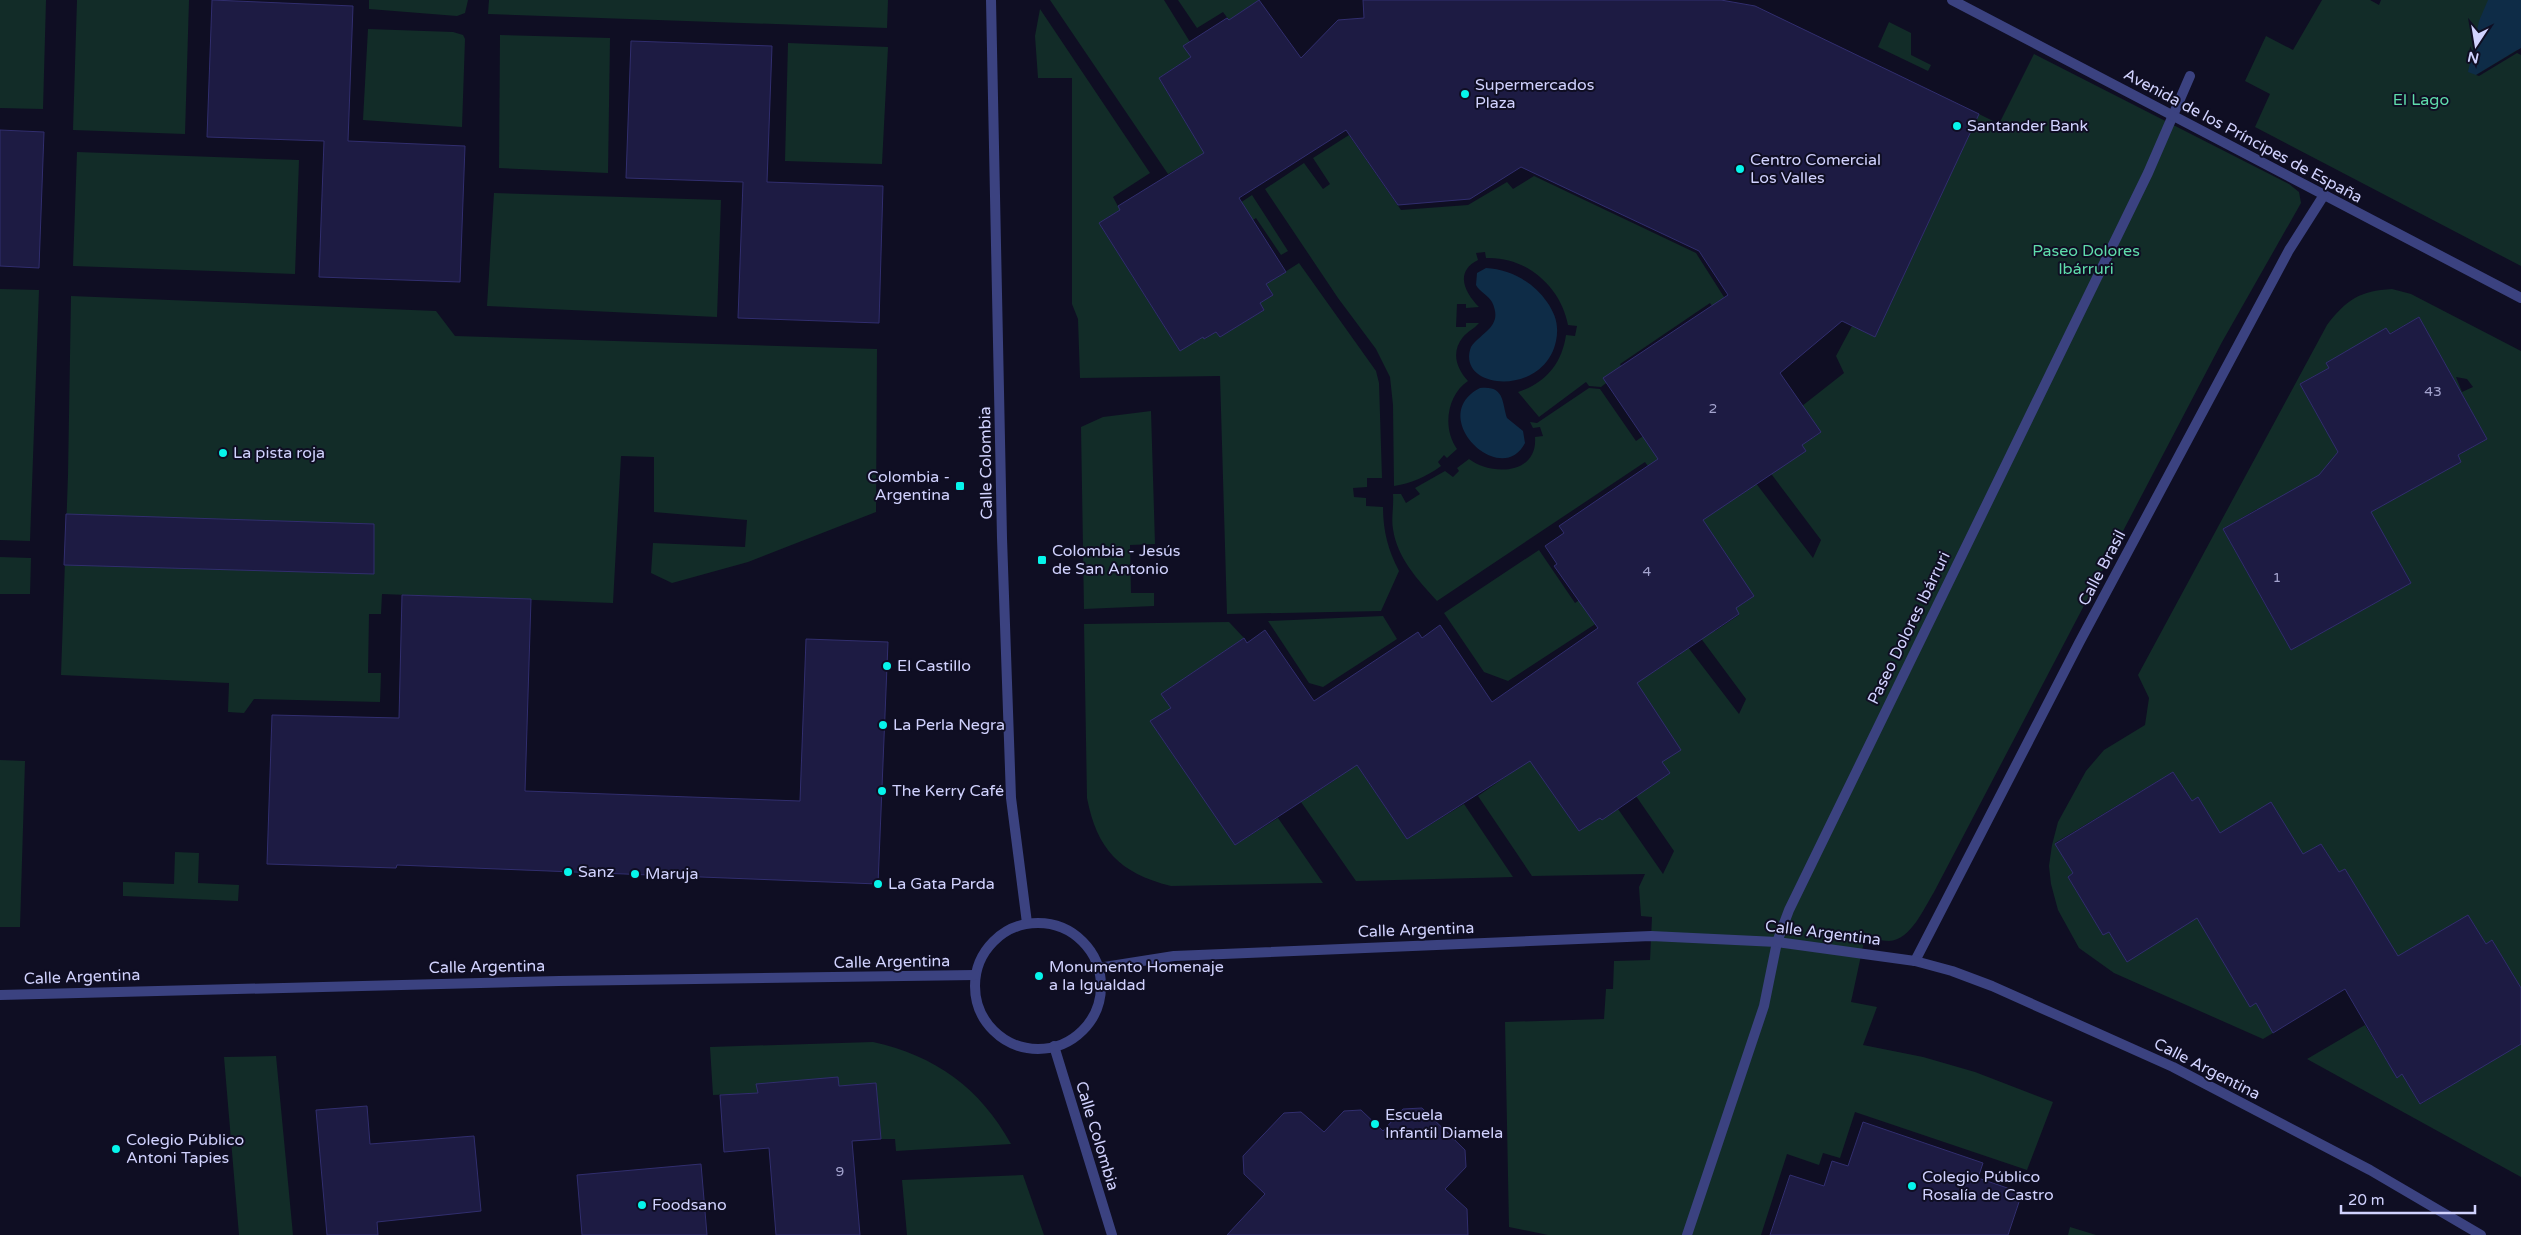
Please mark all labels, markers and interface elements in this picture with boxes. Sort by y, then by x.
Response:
north arrow [2451,20,2501,70]
text: N [2466,48,2481,67]
street label: Avenida de los Príncipes de España [2120,64,2366,208]
place label: Supermercados Plaza [1475,75,1594,113]
marker: Supermercados Plaza [1459,88,1471,100]
park label: El Lago [2393,90,2449,110]
place label: Santander Bank [1967,116,2089,136]
marker: Santander Bank [1951,120,1963,132]
place label: Centro Comercial Los Valles [1750,150,1881,188]
marker: Centro Comercial Los Valles [1734,163,1746,175]
park label: Paseo Dolores Ibárruri [2032,241,2140,279]
house number: 43 [2424,383,2442,400]
house number: 2 [1709,400,1717,417]
street label: Calle Colombia [975,406,997,520]
place label: La pista roja [233,443,325,463]
marker: La pista roja [217,447,229,459]
place label: Colombia - Argentina [867,467,950,505]
marker: Colombia - Argentina [954,480,966,492]
street label: Calle Brasil [2074,527,2130,609]
place label: Colombia - Jesús de San Antonio [1052,541,1181,579]
street label: Paseo Dolores Ibárruri [1863,548,1955,708]
marker: Colombia - Jesús de San Antonio [1036,554,1048,566]
house number: 4 [1643,563,1652,580]
house number: 1 [2273,569,2281,586]
place label: El Castillo [897,656,971,676]
marker: El Castillo [881,660,893,672]
place label: La Perla Negra [893,715,1005,735]
marker: La Perla Negra [877,719,889,731]
place label: The Kerry Café [892,781,1004,801]
marker: The Kerry Café [876,785,888,797]
place label: Sanz [578,862,615,882]
place label: Maruja [645,864,698,884]
marker: Sanz [562,866,574,878]
marker: Maruja [629,868,641,880]
place label: La Gata Parda [888,874,995,894]
marker: La Gata Parda [872,878,884,890]
street label: Calle Argentina [1764,916,1882,950]
street label: Calle Argentina [1357,918,1475,942]
street label: Calle Argentina [834,951,950,973]
street label: Calle Argentina [429,956,545,978]
place label: Monumento Homenaje a la Igualdad [1049,957,1224,995]
street label: Calle Argentina [23,965,141,989]
marker: Monumento Homenaje a la Igualdad [1033,970,1045,982]
street label: Calle Argentina [2151,1034,2263,1104]
street label: Calle Colombia [1071,1079,1123,1193]
place label: Escuela Infantil Diamela [1385,1105,1503,1143]
marker: Escuela Infantil Diamela [1369,1118,1381,1130]
place label: Colegio Público Antoni Tapies [126,1130,244,1168]
marker: Colegio Público Antoni Tapies [110,1143,122,1155]
house number: 9 [836,1163,844,1180]
place label: Colegio Público Rosalía de Castro [1922,1167,2054,1205]
marker: Colegio Público Rosalía de Castro [1906,1180,1918,1192]
scale bar [2341,1182,2475,1214]
text: 20 m [2348,1191,2385,1209]
place label: Foodsano [652,1195,727,1215]
marker: Foodsano [636,1199,648,1211]

